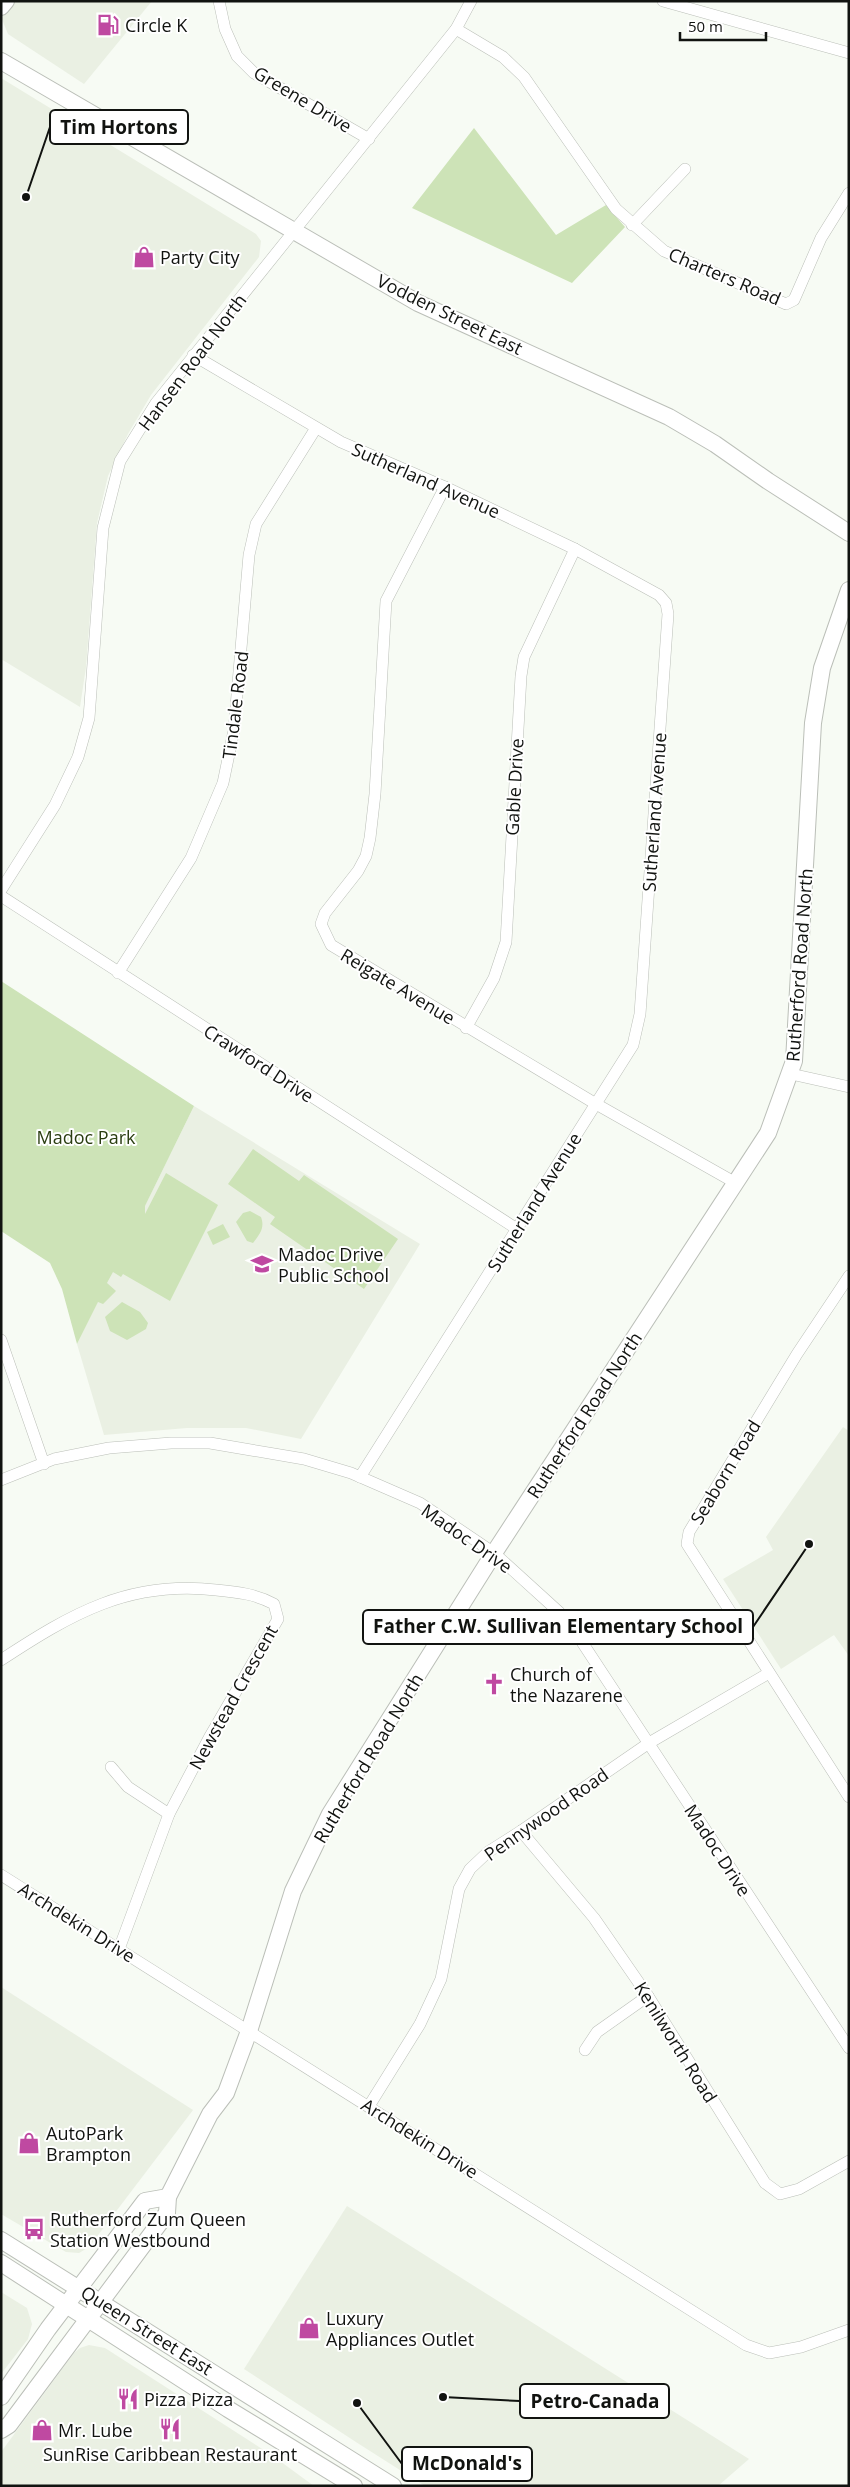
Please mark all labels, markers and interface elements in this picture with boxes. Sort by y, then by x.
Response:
scale bar [680,10,766,42]
fuel station icon: Circle K [95,12,121,38]
place label: Circle K [125,13,188,37]
text: 50 m [688,16,723,36]
street label: Greene Drive [249,60,357,138]
callout: Tim Hortons [50,110,188,144]
text: Tim Hortons [60,114,178,140]
street label: Charters Road [665,242,785,310]
shop icon: Party City [131,244,157,270]
place label: Party City [160,245,241,269]
street label: Vodden Street East [373,268,527,360]
street label: Hansen Road North [133,289,251,435]
street label: Sutherland Avenue [348,437,504,523]
street label: Tindale Road [216,650,254,760]
street label: Sutherland Avenue [636,731,672,893]
street label: Gable Drive [499,738,529,836]
street label: Rutherford Road North [780,867,818,1063]
street label: Reigate Avenue [336,942,460,1030]
street label: Crawford Drive [199,1018,319,1108]
park label: Madoc Park [37,1125,136,1149]
street label: Sutherland Avenue [481,1128,587,1276]
place label: Madoc Drive Public School [278,1242,389,1287]
school or university icon: Madoc Drive Public School [249,1251,275,1277]
street label: Rutherford Road North [521,1327,647,1503]
street label: Seaborn Road [684,1415,766,1529]
street label: Madoc Drive [417,1498,517,1578]
callout: Father C.W. Sullivan Elementary School [363,1610,753,1644]
text: Father C.W. Sullivan Elementary School [373,1613,743,1639]
street label: Newstead Crescent [183,1620,283,1774]
place label: Church of the Nazarene [510,1662,623,1707]
street label: Rutherford Road North [308,1669,428,1847]
church icon: Church of the Nazarene [481,1671,507,1697]
street label: Pennywood Road [479,1762,613,1866]
street label: Madoc Drive [679,1799,757,1901]
street label: Archdekin Drive [14,1877,140,1967]
street label: Kenilworth Road [629,1977,723,2107]
street label: Archdekin Drive [357,2093,483,2183]
place label: AutoPark Brampton [46,2121,131,2166]
shop icon: AutoPark Brampton [16,2130,42,2156]
place label: Rutherford Zum Queen Station Westbound [50,2207,246,2252]
bus stop icon: Rutherford Zum Queen Station Westbound [21,2216,47,2242]
street label: Queen Street East [77,2280,217,2380]
place label: Luxury Appliances Outlet [326,2306,474,2351]
shop icon: Luxury Appliances Outlet [296,2315,322,2341]
callout: Petro-Canada [520,2384,669,2418]
restaurant icon: Pizza Pizza [115,2386,141,2412]
place label: Pizza Pizza [144,2387,233,2411]
text: Petro-Canada [531,2388,659,2414]
restaurant icon: SunRise Caribbean Restaurant [157,2416,183,2442]
shop icon: Mr. Lube [29,2417,55,2443]
place label: Mr. Lube [58,2418,133,2442]
place label: SunRise Caribbean Restaurant [43,2442,297,2466]
callout: McDonald's [402,2447,532,2481]
text: McDonald's [412,2450,522,2476]

